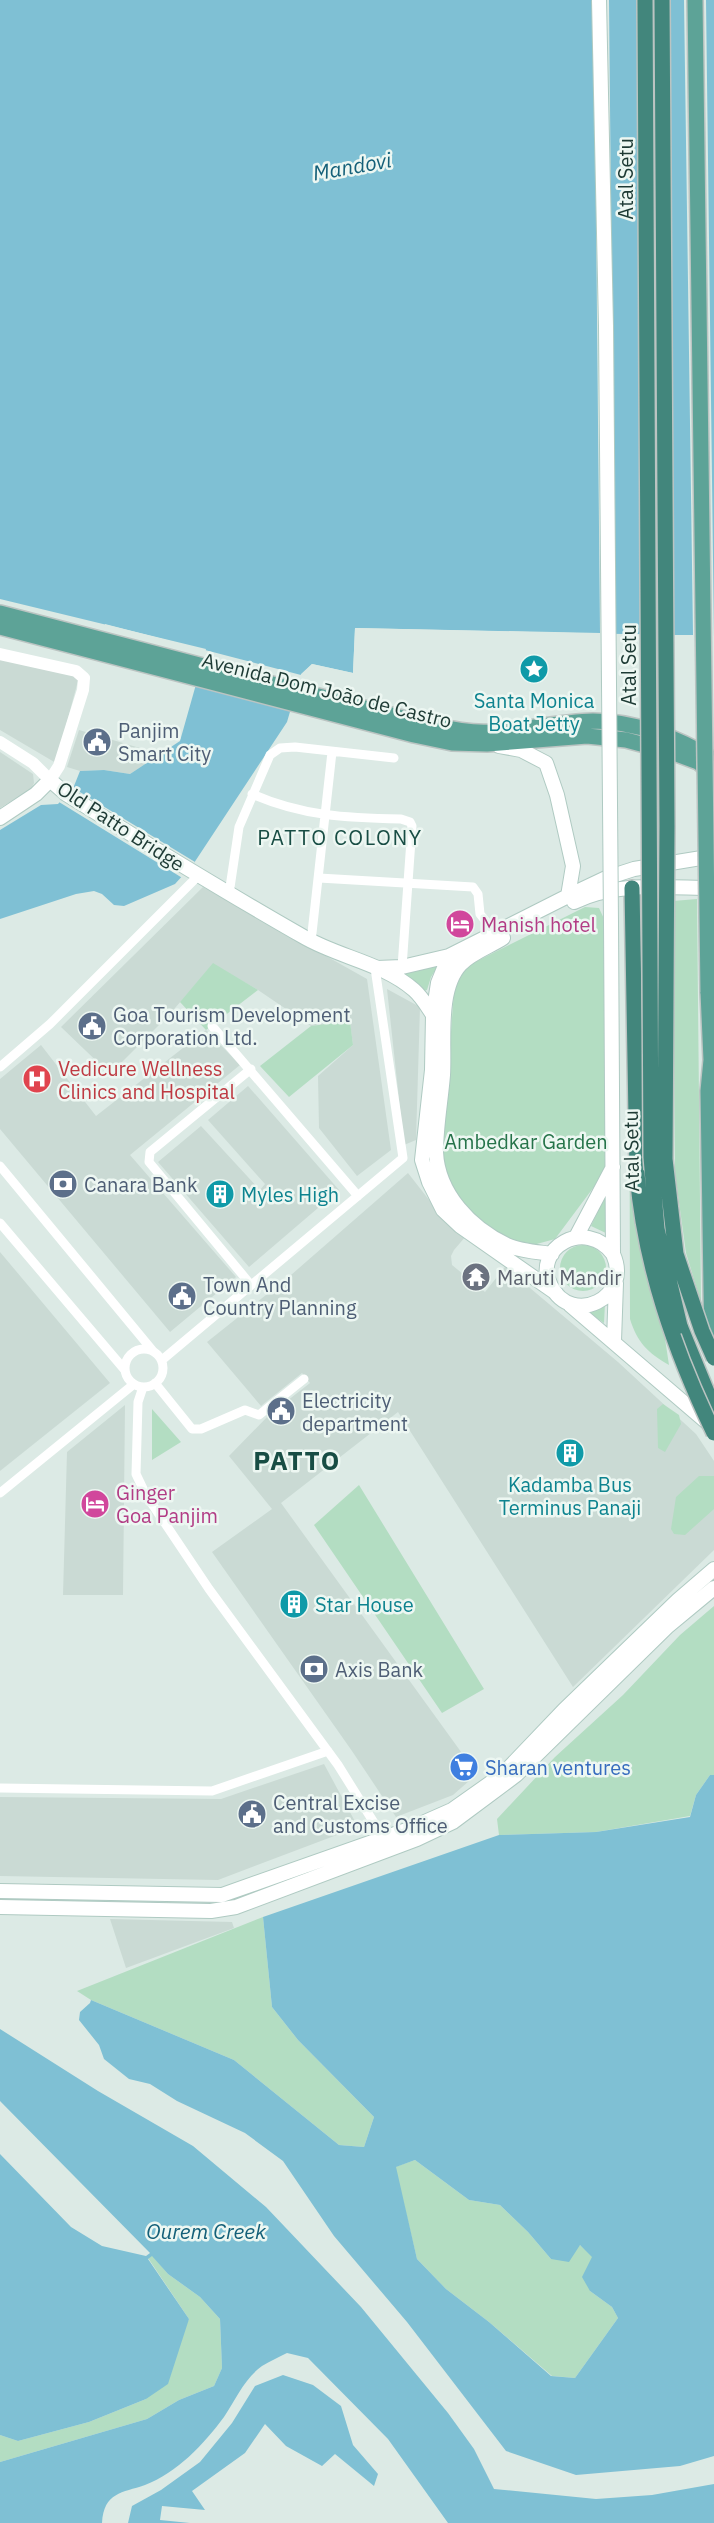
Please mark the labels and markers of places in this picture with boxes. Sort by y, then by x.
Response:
place icon: Santa Monica Boat Jetty [518,653,550,685]
place label: Santa Monica Boat Jetty [474,687,595,737]
place label: Panjim Smart City [118,717,211,767]
public building icon: Panjim Smart City [81,726,113,758]
hotel icon: Manish hotel [444,908,476,940]
place label: Manish hotel [481,911,596,938]
place label: Goa Tourism Development Corporation Ltd. [113,1001,350,1051]
public building icon: Goa Tourism Development Corporation Ltd. [76,1010,108,1042]
place label: Vedicure Wellness Clinics and Hospital [58,1055,235,1105]
hospital icon: Vedicure Wellness Clinics and Hospital [21,1063,53,1095]
bank icon: Canara Bank [47,1168,79,1200]
place label: Canara Bank [84,1171,198,1198]
building icon: Myles High [204,1178,236,1210]
place label: Myles High [241,1181,339,1208]
temple icon: Maruti Mandir [460,1261,492,1293]
place label: Maruti Mandir [497,1264,622,1291]
place label: Town And Country Planning [203,1271,357,1321]
public building icon: Town And Country Planning [166,1280,198,1312]
place label: Electricity department [302,1387,408,1437]
public building icon: Electricity department [265,1395,297,1427]
building icon: Kadamba Bus Terminus Panaji [554,1437,586,1469]
place label: Kadamba Bus Terminus Panaji [499,1471,641,1521]
place label: Ginger Goa Panjim [116,1479,218,1529]
hotel icon: Ginger Goa Panjim [79,1488,111,1520]
building icon: Star House [278,1588,310,1620]
place label: Star House [315,1591,414,1618]
bank icon: Axis Bank [298,1653,330,1685]
place label: Axis Bank [335,1656,424,1683]
supermarket icon: Sharan ventures [448,1751,480,1783]
place label: Sharan ventures [485,1754,631,1781]
place label: Central Excise and Customs Office [273,1789,448,1839]
public building icon: Central Excise and Customs Office [236,1798,268,1830]

